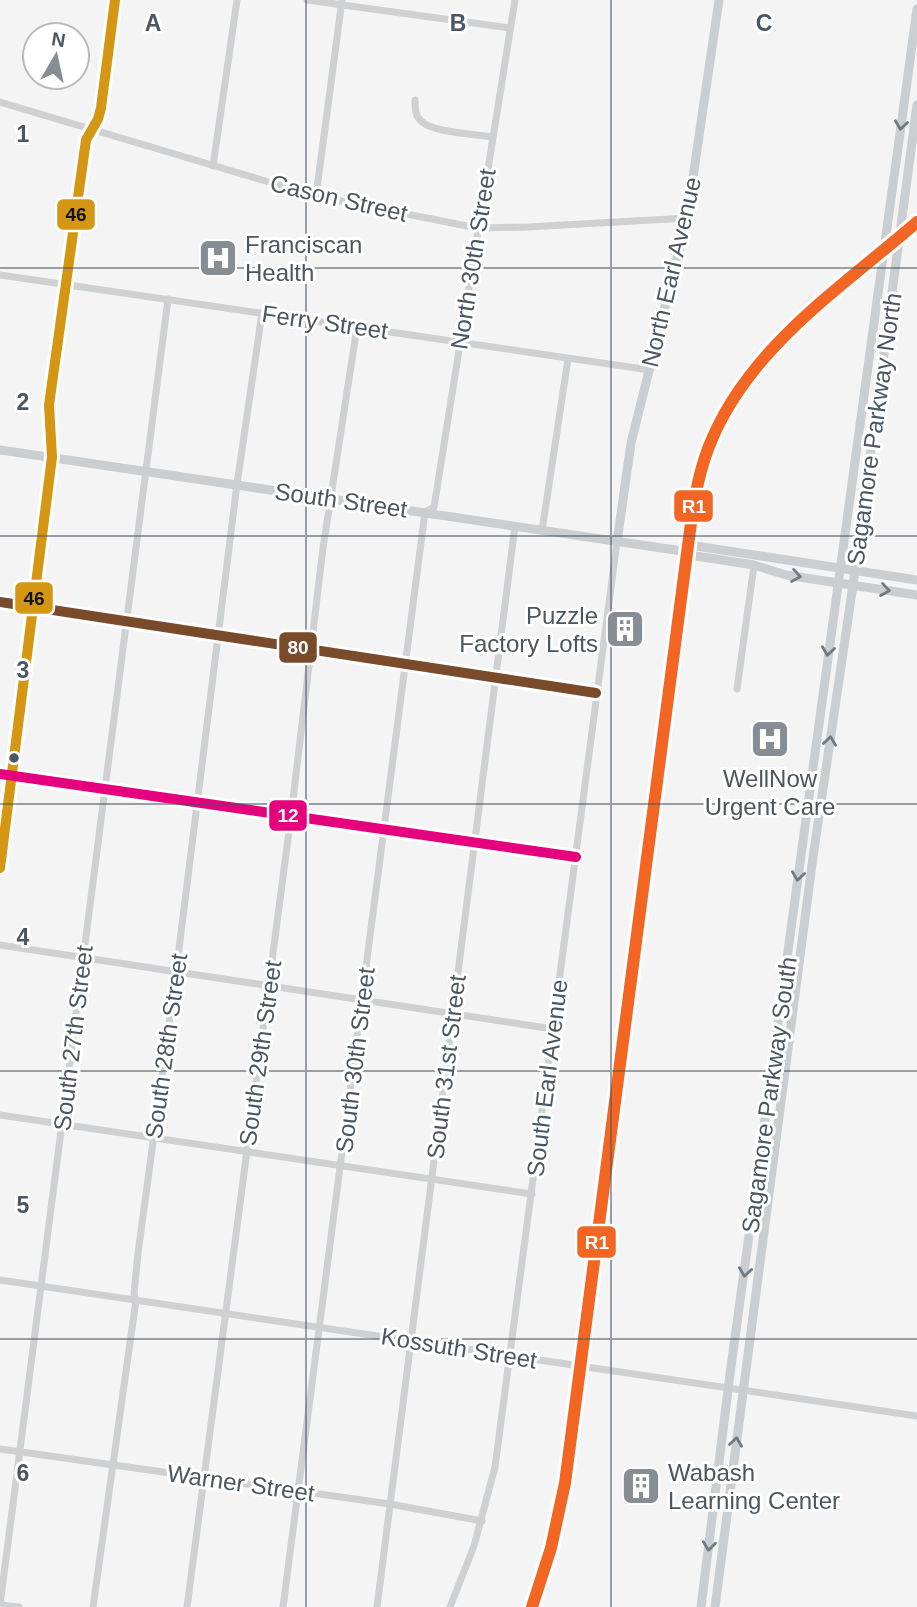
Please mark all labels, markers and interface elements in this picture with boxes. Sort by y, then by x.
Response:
text: A [145,10,161,36]
text: B [450,10,466,36]
text: C [756,10,772,36]
north arrow [21,21,91,91]
text: N [50,28,67,51]
one-way arrow [894,119,909,131]
text: 1 [17,121,30,147]
street label: North 30th Street [445,166,501,351]
street label: Cason Street [268,169,411,227]
street label: North Earl Avenue [636,174,706,370]
line badge: 46 [56,198,96,231]
text: 46 [65,204,87,225]
place label: Franciscan Health [245,231,362,286]
hospital icon: Franciscan Health [197,237,239,279]
street label: Sagamore Parkway North [842,291,906,567]
street label: Ferry Street [260,300,390,344]
text: 2 [17,389,29,415]
street label: South Street [273,477,409,523]
line badge: R1 [673,489,714,523]
text: R1 [682,496,707,517]
one-way arrow [790,568,801,583]
line badge: 46 [14,581,54,615]
one-way arrow [879,582,891,597]
text: 46 [23,588,45,609]
place label: Puzzle Factory Lofts [459,602,598,657]
building icon: Puzzle Factory Lofts [604,608,646,650]
line badge: 80 [278,631,318,664]
text: 80 [287,637,309,658]
one-way arrow [821,645,836,656]
text: 3 [17,657,29,683]
hospital icon: WellNow Urgent Care [749,718,791,760]
one-way arrow [822,735,837,747]
unlabelled marker [7,751,21,765]
place label: WellNow Urgent Care [705,765,835,820]
line badge: 12 [268,799,308,832]
text: 12 [277,805,299,826]
one-way arrow [791,870,806,882]
text: 4 [17,924,30,950]
street label: South 27th Street [48,943,98,1132]
street label: South 28th Street [140,951,192,1140]
street label: Sagamore Parkway South [736,955,802,1235]
street label: South 29th Street [234,958,286,1147]
street label: South 30th Street [330,965,380,1154]
street label: South 31st Street [421,973,471,1161]
street label: South Earl Avenue [522,978,572,1178]
text: 5 [17,1192,30,1218]
line badge: R1 [576,1225,617,1259]
text: R1 [585,1232,610,1253]
one-way arrow [737,1266,752,1277]
street label: Kossuth Street [379,1322,539,1374]
one-way arrow [729,1436,744,1448]
street label: Warner Street [166,1459,317,1507]
place label: Wabash Learning Center [668,1459,840,1514]
text: 6 [17,1460,29,1486]
building icon: Wabash Learning Center [620,1465,662,1507]
one-way arrow [701,1540,716,1551]

